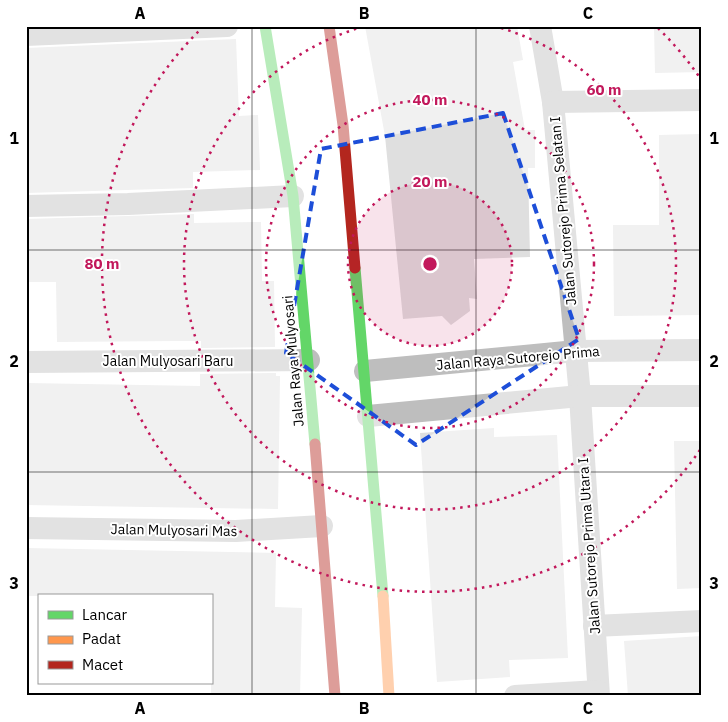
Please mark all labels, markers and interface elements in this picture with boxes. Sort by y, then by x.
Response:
text: A [135,3,146,23]
text: B [359,3,370,23]
text: C [583,3,593,23]
text: 60 m [587,80,621,99]
text: 40 m [413,90,447,109]
street label: Jalan Sutorejo Prima Selatan I [546,116,580,306]
text: 1 [9,128,19,148]
text: 1 [709,128,719,148]
text: 20 m [413,172,447,191]
text: 80 m [85,254,119,273]
centre of rings [421,255,439,273]
street label: Jalan Raya Mulyosari [278,295,308,427]
street label: Jalan Raya Sutorejo Prima [436,342,601,374]
text: 2 [9,351,19,371]
text: 2 [709,351,719,371]
street label: Jalan Mulyosari Baru [103,352,233,370]
street label: Jalan Sutorejo Prima Utara I [574,457,604,635]
street label: Jalan Mulyosari Mas [110,520,238,540]
text: 3 [9,573,19,593]
text: 3 [709,573,719,593]
legend [38,594,212,684]
text: Lancar [82,605,128,624]
text: Padat [82,629,121,648]
text: Macet [82,655,123,674]
text: A [135,698,146,718]
text: B [359,698,370,718]
text: C [583,698,593,718]

